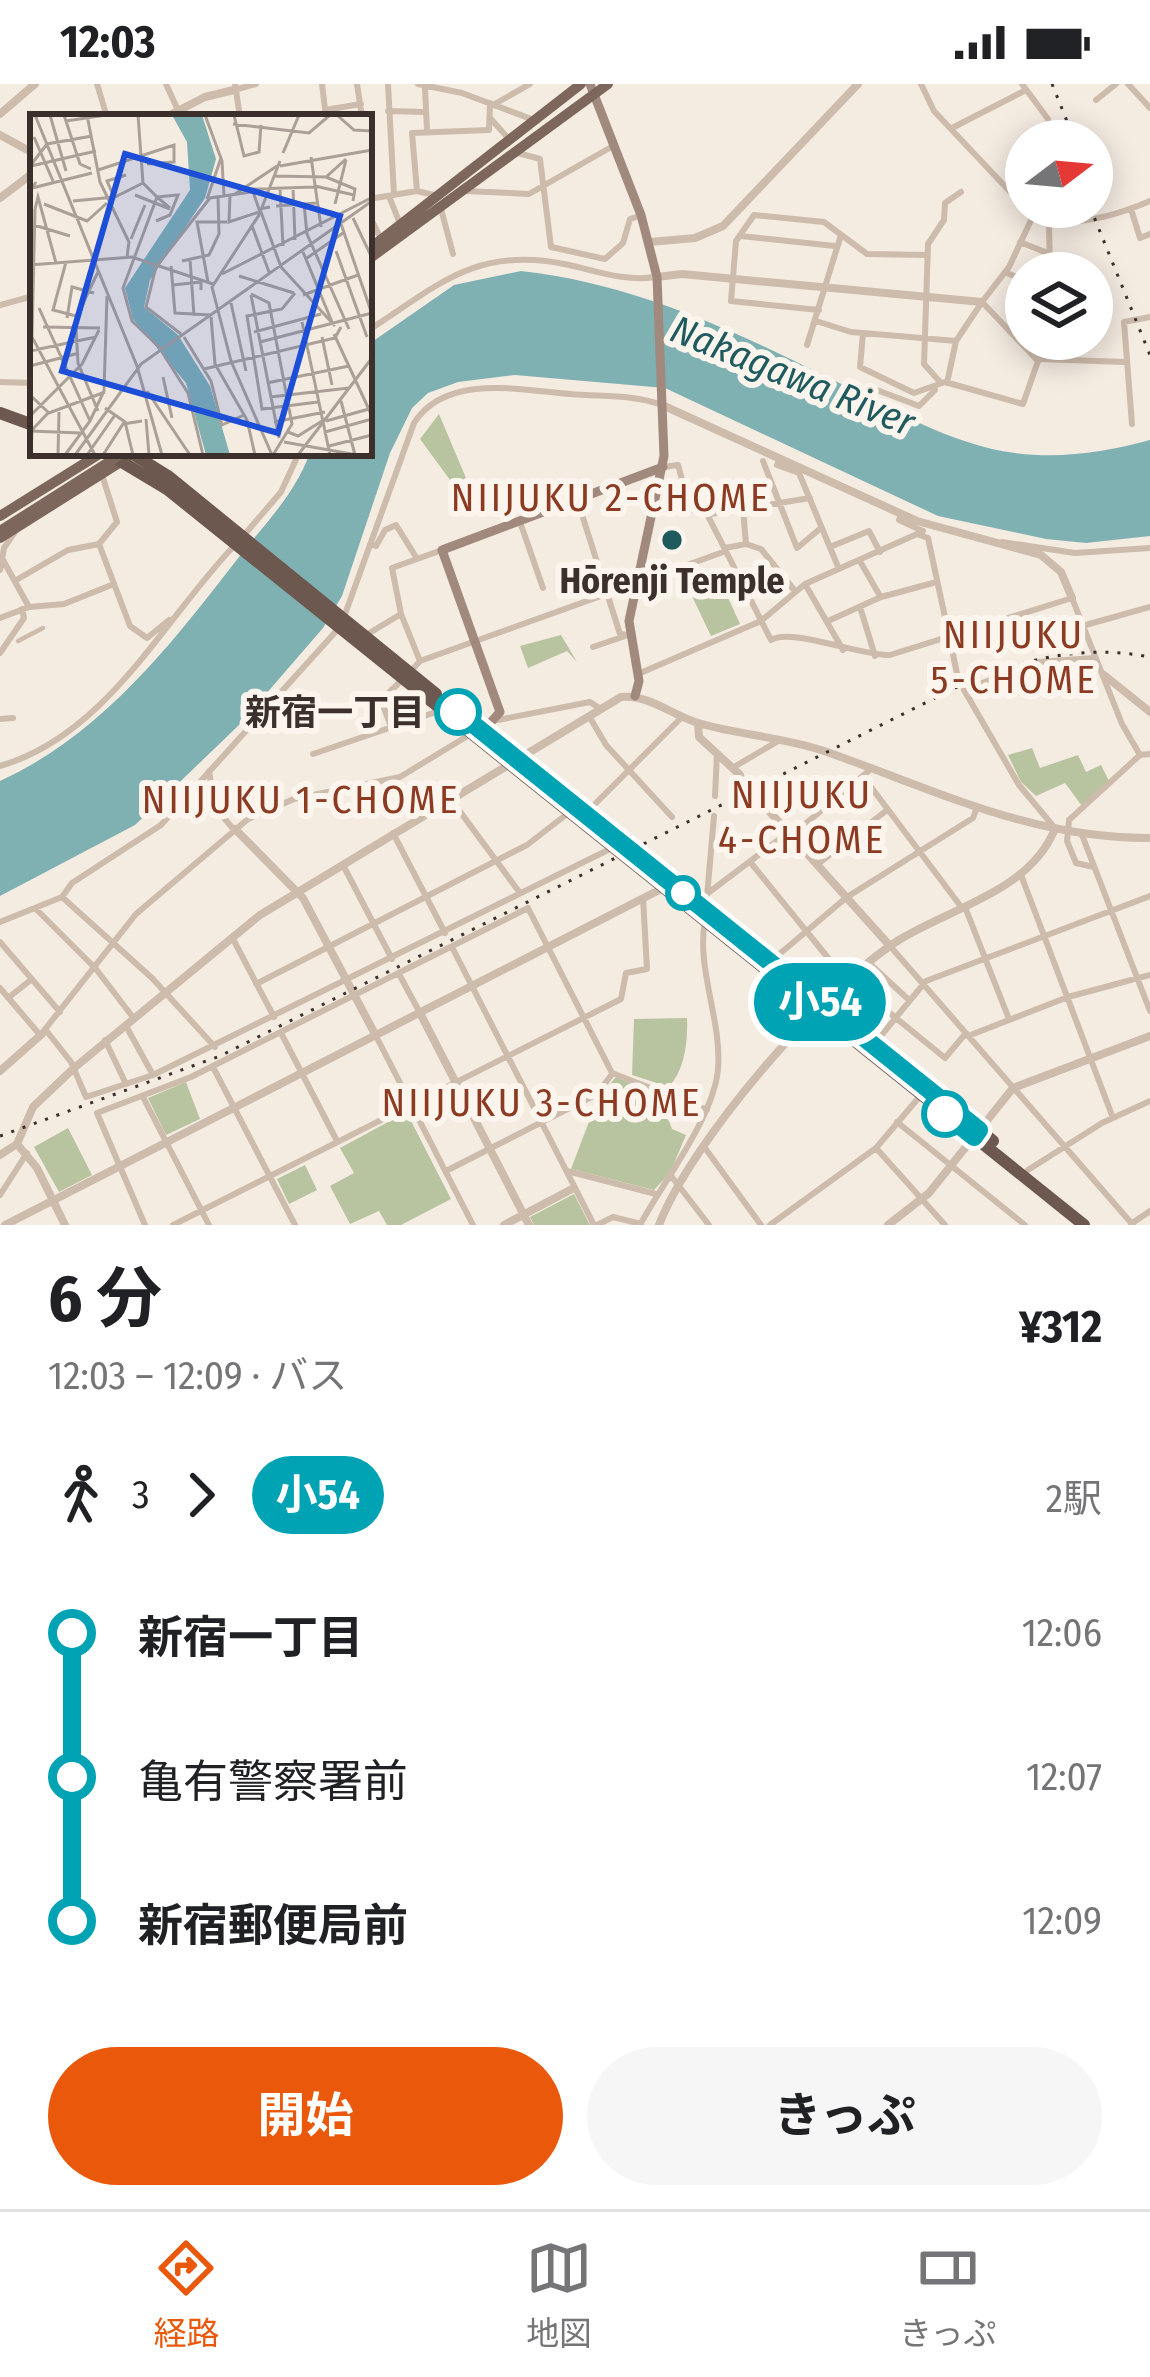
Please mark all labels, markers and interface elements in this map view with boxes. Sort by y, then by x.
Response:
text: 12:03 [60,15,156,69]
inset map [30,114,372,456]
north arrow [1005,120,1113,228]
map controls [1005,120,1113,360]
button: layers [1005,252,1113,360]
water label: Nakagawa River [664,306,923,446]
district label: NIIJUKU 2-CHOME [451,475,771,521]
marker: Hōrenji Temple [659,527,685,553]
place label: Hōrenji Temple [559,559,785,603]
district label: NIIJUKU 5-CHOME [931,612,1097,703]
marker: 新宿一丁目 [436,690,480,734]
place label: 新宿一丁目 [245,691,425,735]
district label: NIIJUKU 4-CHOME [718,772,886,863]
district label: NIIJUKU 1-CHOME [142,777,460,823]
unlabelled marker [667,877,699,909]
line badge: 小54 [751,963,889,1041]
text: 小54 [778,977,862,1027]
district label: NIIJUKU 3-CHOME [382,1080,702,1126]
unlabelled marker [923,1092,967,1136]
text: 6 分 [48,1259,162,1338]
text: ¥312 [1019,1300,1102,1354]
text: 12:03 – 12:09 · バス [48,1353,347,1399]
icon: walk [48,1462,114,1528]
icon: forward [168,1462,234,1528]
text: 小54 [276,1470,360,1520]
text: 3 [132,1472,150,1518]
text: 2駅 [1046,1476,1102,1522]
text: 12:06 [1022,1610,1102,1656]
text: 新宿一丁目 [138,1611,363,1665]
text: 12:07 [1026,1754,1102,1800]
text: 亀有警察署前 [138,1755,408,1809]
text: 12:09 [1022,1898,1102,1944]
text: 新宿郵便局前 [138,1899,408,1953]
button: 開始 [48,2047,563,2185]
button: きっぷ [587,2047,1102,2185]
tab: 経路 [153,2235,219,2355]
tab: 地図 [526,2235,592,2355]
tab: きっぷ [899,2235,997,2355]

